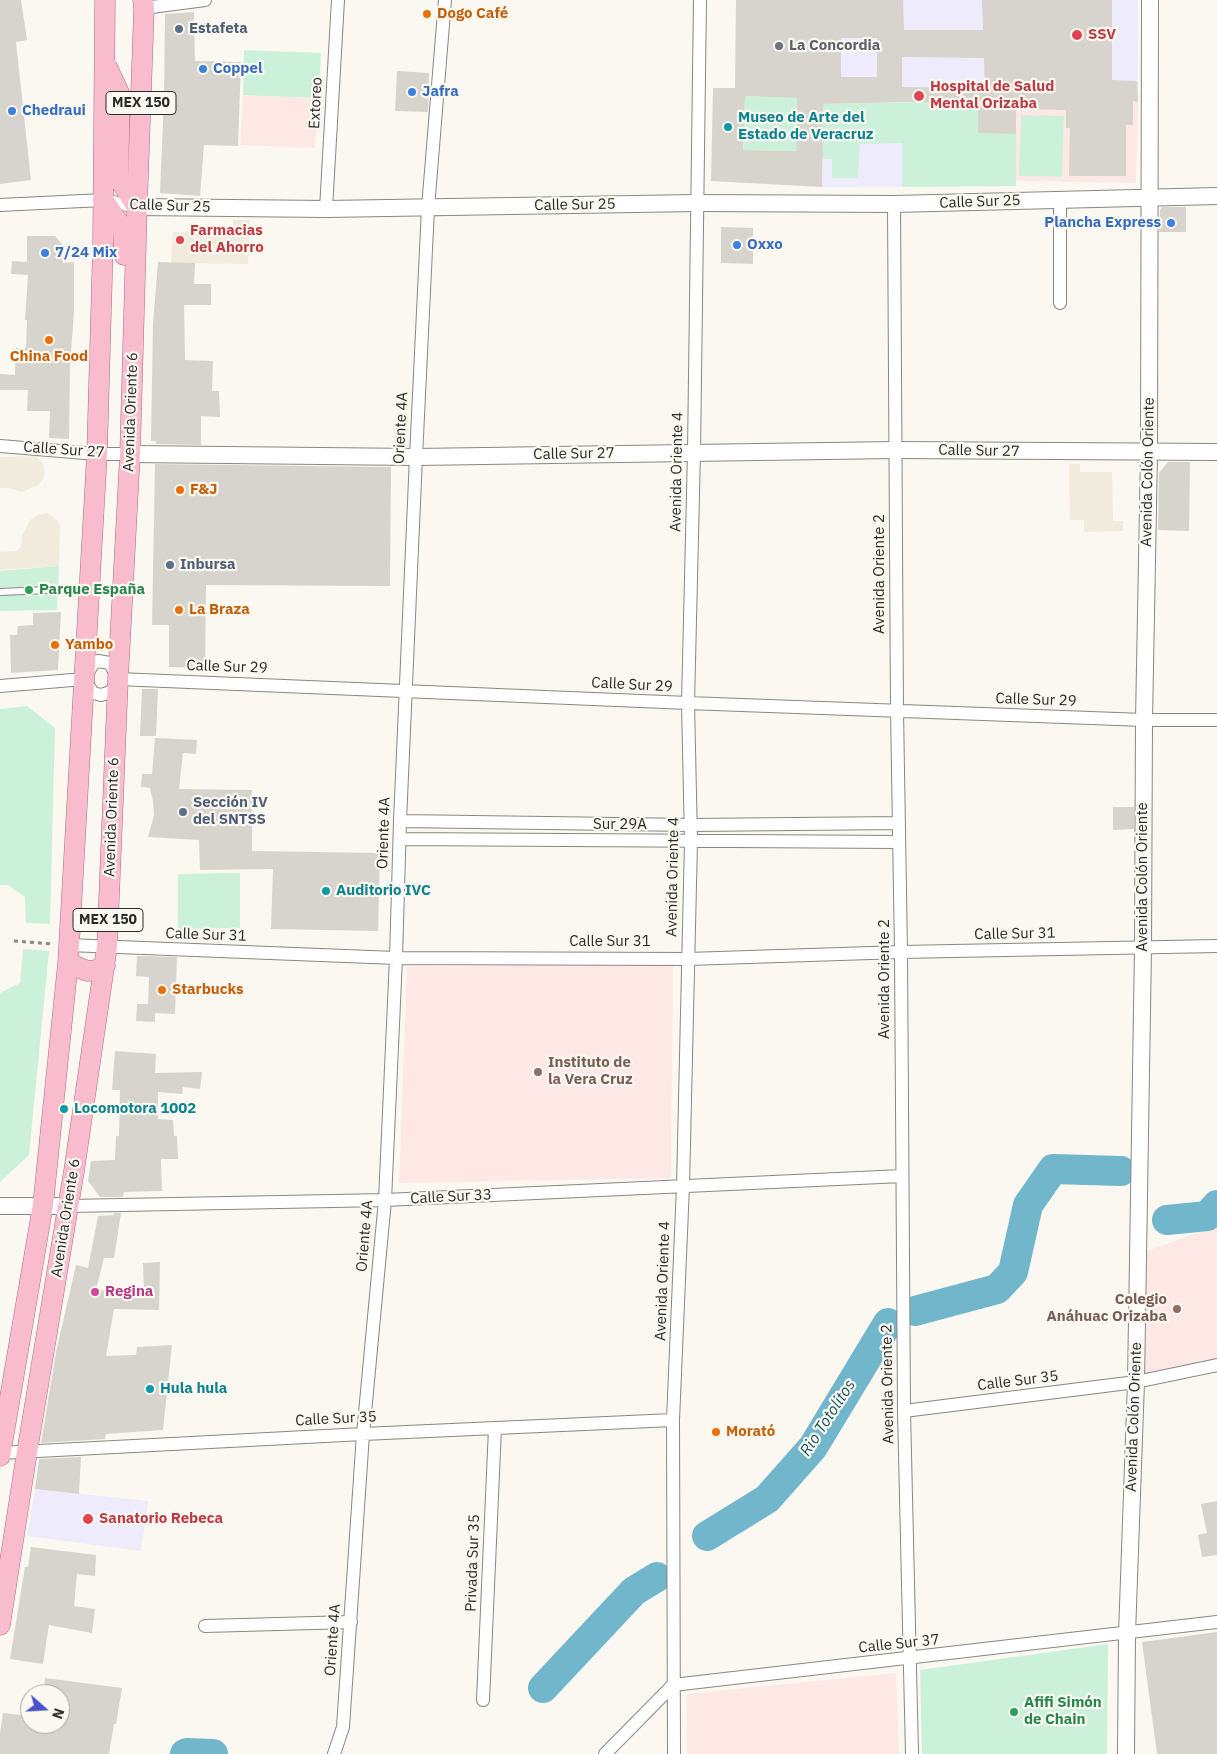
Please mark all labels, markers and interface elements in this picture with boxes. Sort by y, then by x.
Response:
place label: Dogo Café [437,5,508,23]
marker: Dogo Café [421,8,433,20]
place label: Estafeta [189,20,248,38]
marker: Estafeta [173,23,185,35]
place label: SSV [1088,26,1116,44]
marker: SSV [1070,28,1084,42]
place label: La Concordia [789,37,880,55]
marker: La Concordia [773,40,785,52]
place label: Coppel [213,60,262,78]
marker: Coppel [197,63,209,75]
street label: Extoreo [306,77,326,129]
place label: Hospital de Salud Mental Orizaba [930,78,1054,113]
place label: Jafra [422,83,459,101]
marker: Jafra [406,86,418,98]
marker: Hospital de Salud Mental Orizaba [912,89,926,103]
road number: MEX 150 [106,92,176,115]
place label: Chedraui [22,102,86,120]
marker: Chedraui [6,105,18,117]
place label: Museo de Arte del Estado de Veracruz [738,109,874,144]
marker: Museo de Arte del Estado de Veracruz [722,121,734,133]
street label: Calle Sur 25 [939,192,1021,212]
street label: Calle Sur 25 [534,195,616,215]
street label: Calle Sur 25 [129,196,211,216]
place label: Plancha Express [1044,214,1161,232]
marker: Plancha Express [1165,217,1177,229]
place label: Farmacias del Ahorro [190,222,264,257]
marker: Farmacias del Ahorro [174,234,186,246]
place label: Oxxo [747,236,783,254]
marker: Oxxo [731,239,743,251]
place label: 7/24 Mix [55,244,117,262]
marker: 7/24 Mix [39,247,51,259]
marker: China Food [43,334,55,346]
place label: China Food [10,348,88,366]
street label: Avenida Oriente 6 [120,352,142,472]
street label: Oriente 4A [390,391,412,465]
street label: Avenida Colón Oriente [1138,397,1158,547]
street label: Avenida Oriente 4 [667,412,687,532]
street label: Calle Sur 27 [23,438,105,462]
street label: Calle Sur 27 [938,441,1020,461]
street label: Calle Sur 27 [533,444,615,464]
place label: F&J [190,481,217,499]
marker: F&J [174,484,186,496]
street label: Avenida Oriente 2 [871,514,889,634]
place label: Inbursa [180,556,236,574]
marker: Inbursa [164,559,176,571]
place label: Parque España [39,581,145,599]
marker: Parque España [23,584,35,596]
place label: La Braza [189,601,250,619]
marker: La Braza [173,604,185,616]
place label: Yambo [65,636,113,654]
marker: Yambo [49,639,61,651]
street label: Calle Sur 29 [186,657,268,677]
street label: Calle Sur 29 [591,674,673,696]
street label: Calle Sur 29 [995,690,1077,710]
street label: Avenida Oriente 6 [101,757,123,877]
place label: Sección IV del SNTSS [193,794,268,829]
street label: Oriente 4A [374,797,394,869]
street label: Avenida Colón Oriente [1134,802,1152,952]
marker: Sección IV del SNTSS [177,806,189,818]
street label: Sur 29A [593,816,647,834]
street label: Avenida Oriente 4 [663,817,683,937]
place label: Auditorio IVC [336,882,431,900]
marker: Auditorio IVC [320,885,332,897]
road number: MEX 150 [73,908,143,932]
street label: Avenida Oriente 2 [876,919,894,1039]
street label: Calle Sur 31 [974,924,1056,944]
street label: Calle Sur 31 [165,925,247,945]
street label: Calle Sur 31 [569,933,651,951]
place label: Starbucks [172,981,244,999]
marker: Starbucks [156,984,168,996]
place label: Instituto de la Vera Cruz [548,1054,633,1089]
marker: Instituto de la Vera Cruz [532,1066,544,1078]
place label: Locomotora 1002 [74,1100,196,1118]
marker: Locomotora 1002 [58,1103,70,1115]
street label: Avenida Oriente 6 [48,1157,84,1279]
street label: Calle Sur 33 [410,1186,492,1208]
street label: Oriente 4A [353,1199,377,1273]
street label: Avenida Oriente 4 [652,1221,674,1341]
place label: Regina [105,1283,153,1301]
marker: Regina [89,1286,101,1298]
place label: Colegio Anáhuac Orizaba [1047,1291,1167,1326]
marker: Colegio Anáhuac Orizaba [1171,1303,1183,1315]
street label: Avenida Oriente 2 [878,1324,898,1444]
street label: Avenida Colón Oriente [1122,1342,1146,1492]
street label: Calle Sur 35 [976,1367,1060,1395]
water label: Rio Totolitos [796,1376,860,1460]
place label: Hula hula [160,1380,227,1398]
marker: Hula hula [144,1383,156,1395]
street label: Calle Sur 35 [295,1408,377,1430]
place label: Morató [726,1423,775,1441]
marker: Morató [710,1426,722,1438]
place label: Sanatorio Rebeca [99,1510,223,1528]
marker: Sanatorio Rebeca [81,1512,95,1526]
street label: Privada Sur 35 [462,1514,484,1612]
street label: Oriente 4A [322,1603,344,1677]
street label: Calle Sur 37 [858,1631,940,1657]
north arrow [20,1684,70,1734]
place label: Afifi Simón de Chain [1024,1694,1102,1729]
text: N [48,1706,68,1721]
marker: Afifi Simón de Chain [1008,1706,1020,1718]

